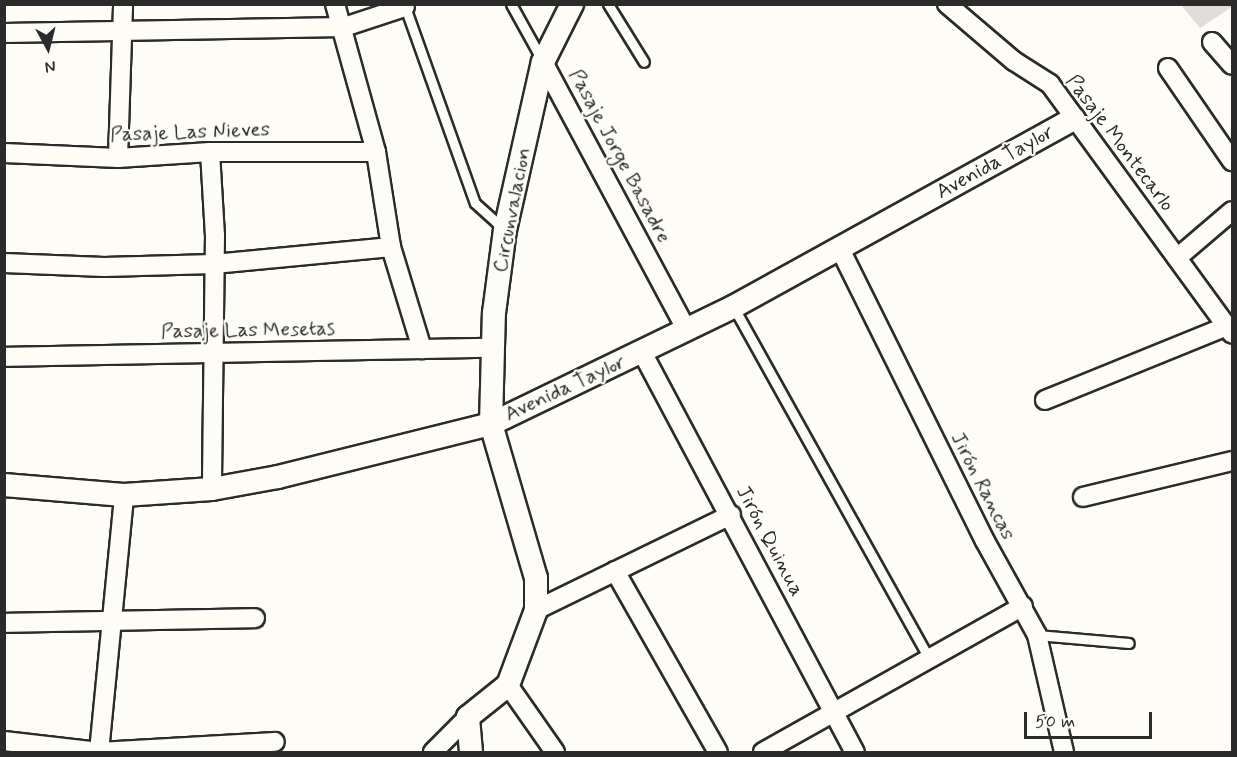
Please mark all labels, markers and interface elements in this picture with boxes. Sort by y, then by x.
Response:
north arrow [18,18,78,78]
text: N [44,55,57,77]
street label: Pasaje Jorge Basadre [564,66,676,246]
street label: Pasaje Montecarlo [1060,70,1180,216]
street label: Pasaje Las Nieves [110,117,270,147]
street label: Avenida Taylor [933,120,1057,204]
street label: Circunvalacion [488,145,536,275]
street label: Pasaje Las Mesetas [157,316,339,344]
street label: Avenida Taylor [501,349,629,427]
street label: Jirón Rancas [946,430,1020,542]
street label: Jirón Quinua [732,484,808,598]
scale bar [1027,700,1154,738]
text: 50 m [1035,710,1075,734]

